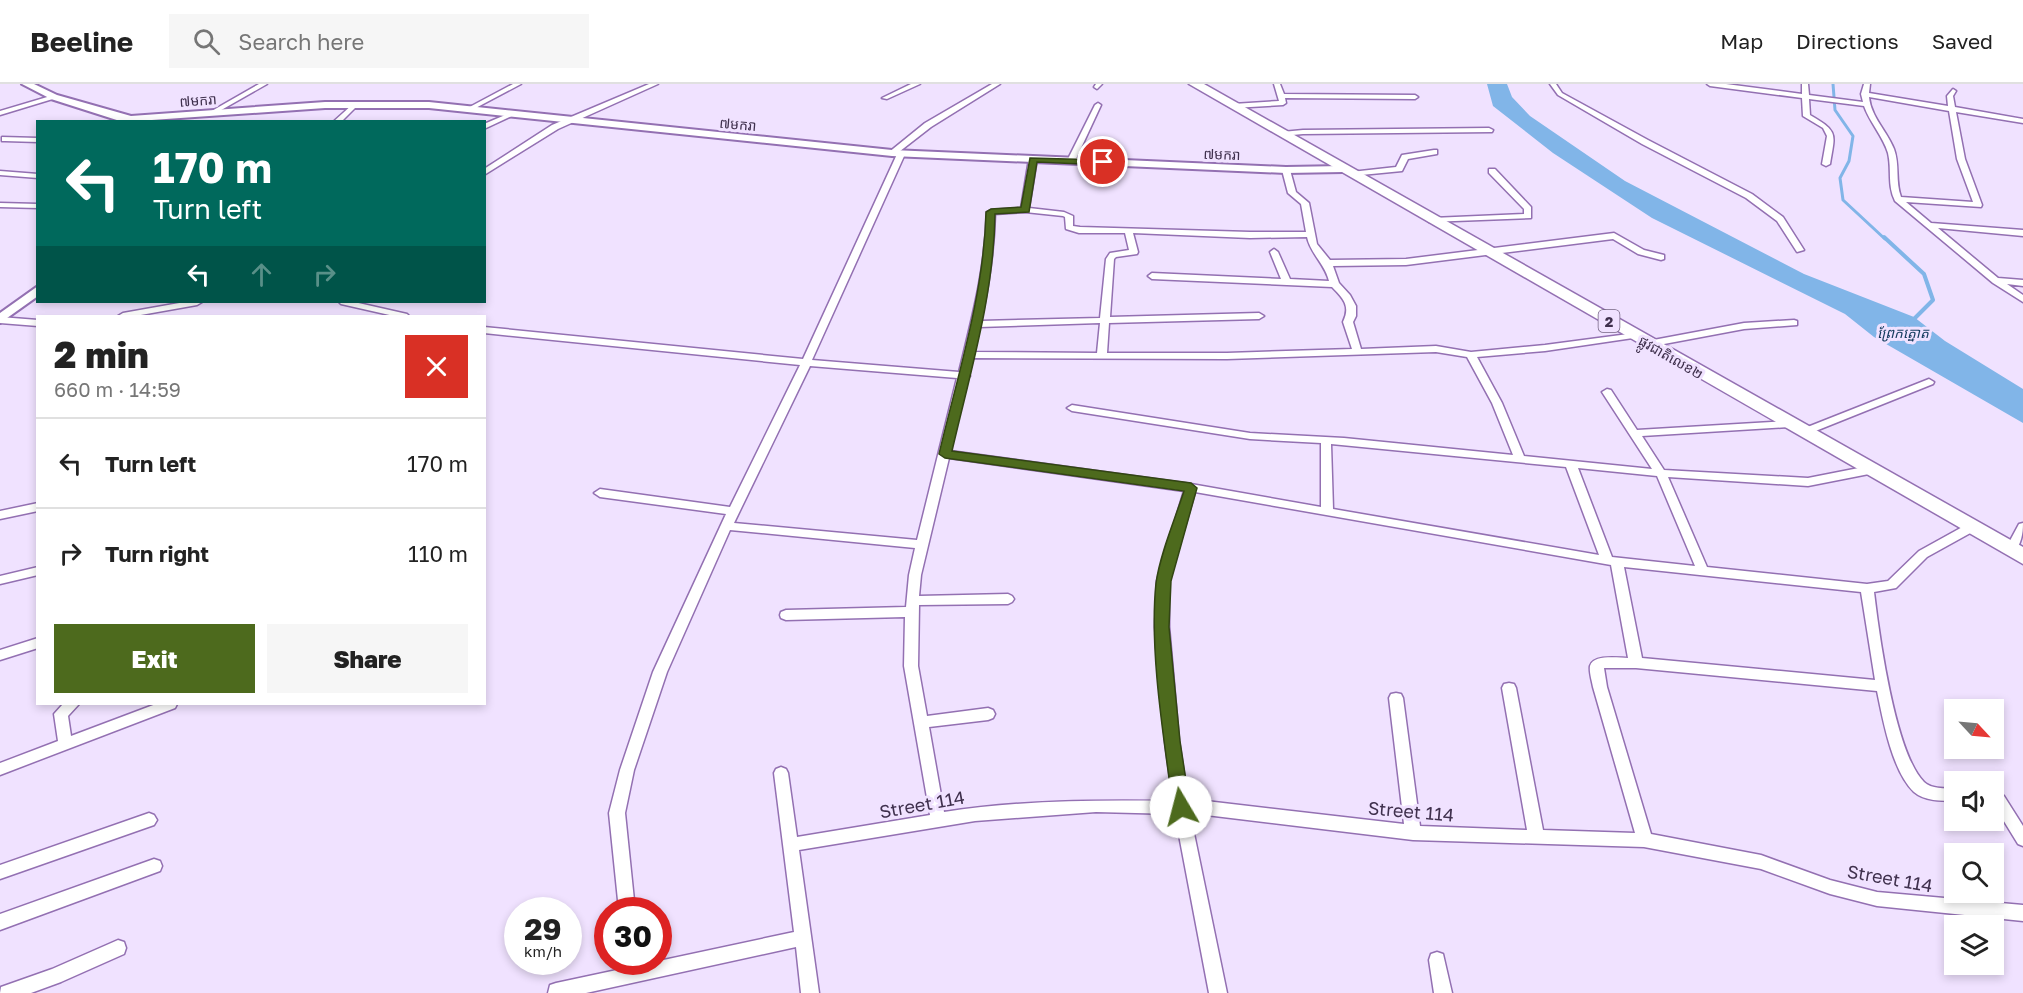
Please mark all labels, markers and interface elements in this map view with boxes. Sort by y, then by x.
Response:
search box [169,14,589,68]
text: Beeline [30,25,133,58]
icon: search [190,25,223,58]
text: Search here [238,28,364,55]
text: Map [1720,28,1763,54]
text: Directions [1796,28,1899,54]
text: Saved [1932,28,1993,54]
street label: ៧មករា [179,90,217,110]
street label: ៧មករា [719,114,757,134]
pin [1077,136,1128,187]
text: 170 m [153,142,272,192]
icon: left [54,144,132,222]
icon: arrive [1086,145,1119,178]
street label: ៧មករា [1203,145,1241,163]
text: Turn left [153,193,262,225]
icon: left [182,258,215,291]
icon: ahead [245,258,278,291]
icon: right [308,258,341,291]
road number: 2 [1598,310,1620,332]
water label: ព្រែកត្នោត [1877,324,1930,342]
street label: ផ្លូវជាតិលេខ២ [1634,332,1706,386]
text: 2 min [54,333,149,376]
button: close [405,335,468,398]
text: 660 m · 14:59 [54,377,181,401]
icon: left [54,447,87,480]
text: Turn left [105,450,196,477]
text: 170 m [407,450,468,477]
icon: right [54,537,87,570]
text: Turn right [105,540,209,567]
text: 110 m [408,540,468,567]
button: Exit [54,624,255,693]
button: Share [267,624,468,693]
north arrow [1944,699,2004,759]
map controls [1944,699,2004,975]
button: sound [1944,771,2004,831]
position arrow [1149,775,1213,839]
street label: Street 114 [878,786,966,822]
street label: Street 114 [1367,796,1455,826]
button: search [1944,843,2004,903]
street label: Street 114 [1846,860,1934,896]
speed limit sign: 30 [594,897,672,975]
text: 29 [524,911,562,947]
button: layers [1944,915,2004,975]
text: km/h [524,942,562,960]

